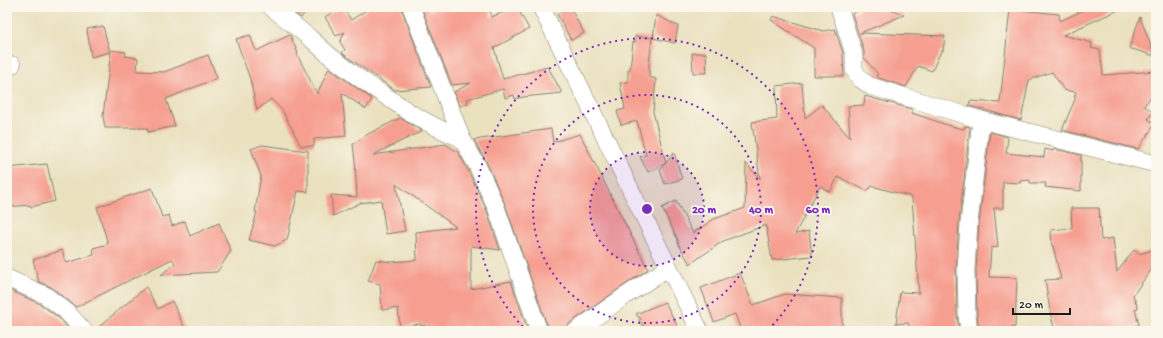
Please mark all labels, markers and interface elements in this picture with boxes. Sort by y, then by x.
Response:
centre of rings [640,202,654,216]
text: 20 m [692,204,717,218]
text: 40 m [748,204,773,218]
text: 60 m [806,204,831,218]
scale bar [1013,290,1070,316]
text: 20 m [1019,299,1044,313]

